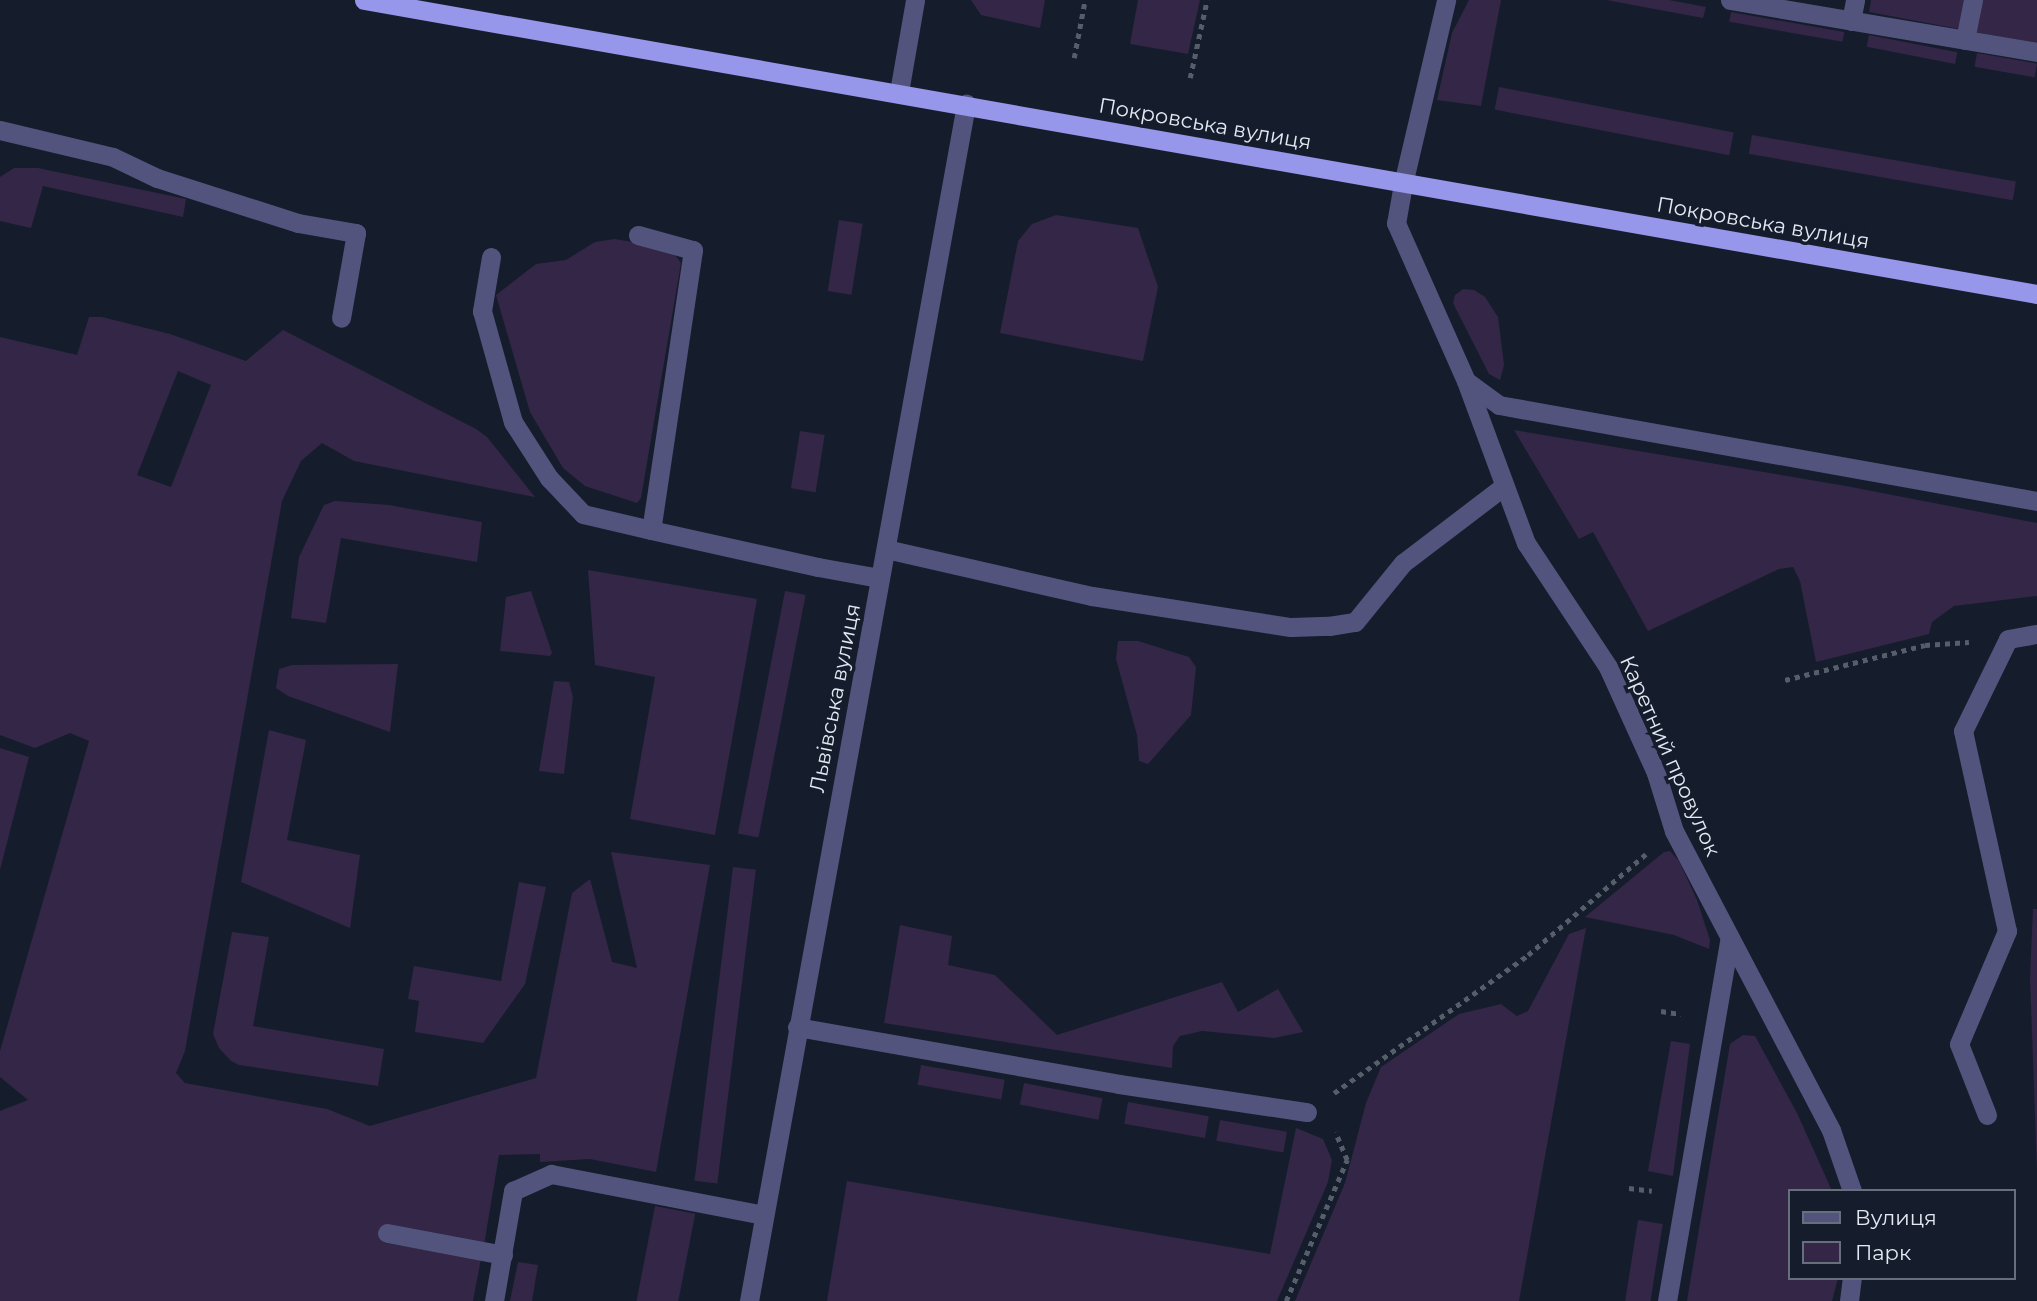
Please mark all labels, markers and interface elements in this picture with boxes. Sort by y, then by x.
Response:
street label: Покровська вулиця [1097,93,1313,155]
street label: Покровська вулиця [1655,192,1871,254]
street label: Львівська вулиця [804,601,866,795]
street label: Каретний провулок [1614,652,1726,860]
legend [1788,1189,2016,1280]
text: Вулиця [1855,1205,1937,1230]
text: Парк [1855,1240,1911,1265]

